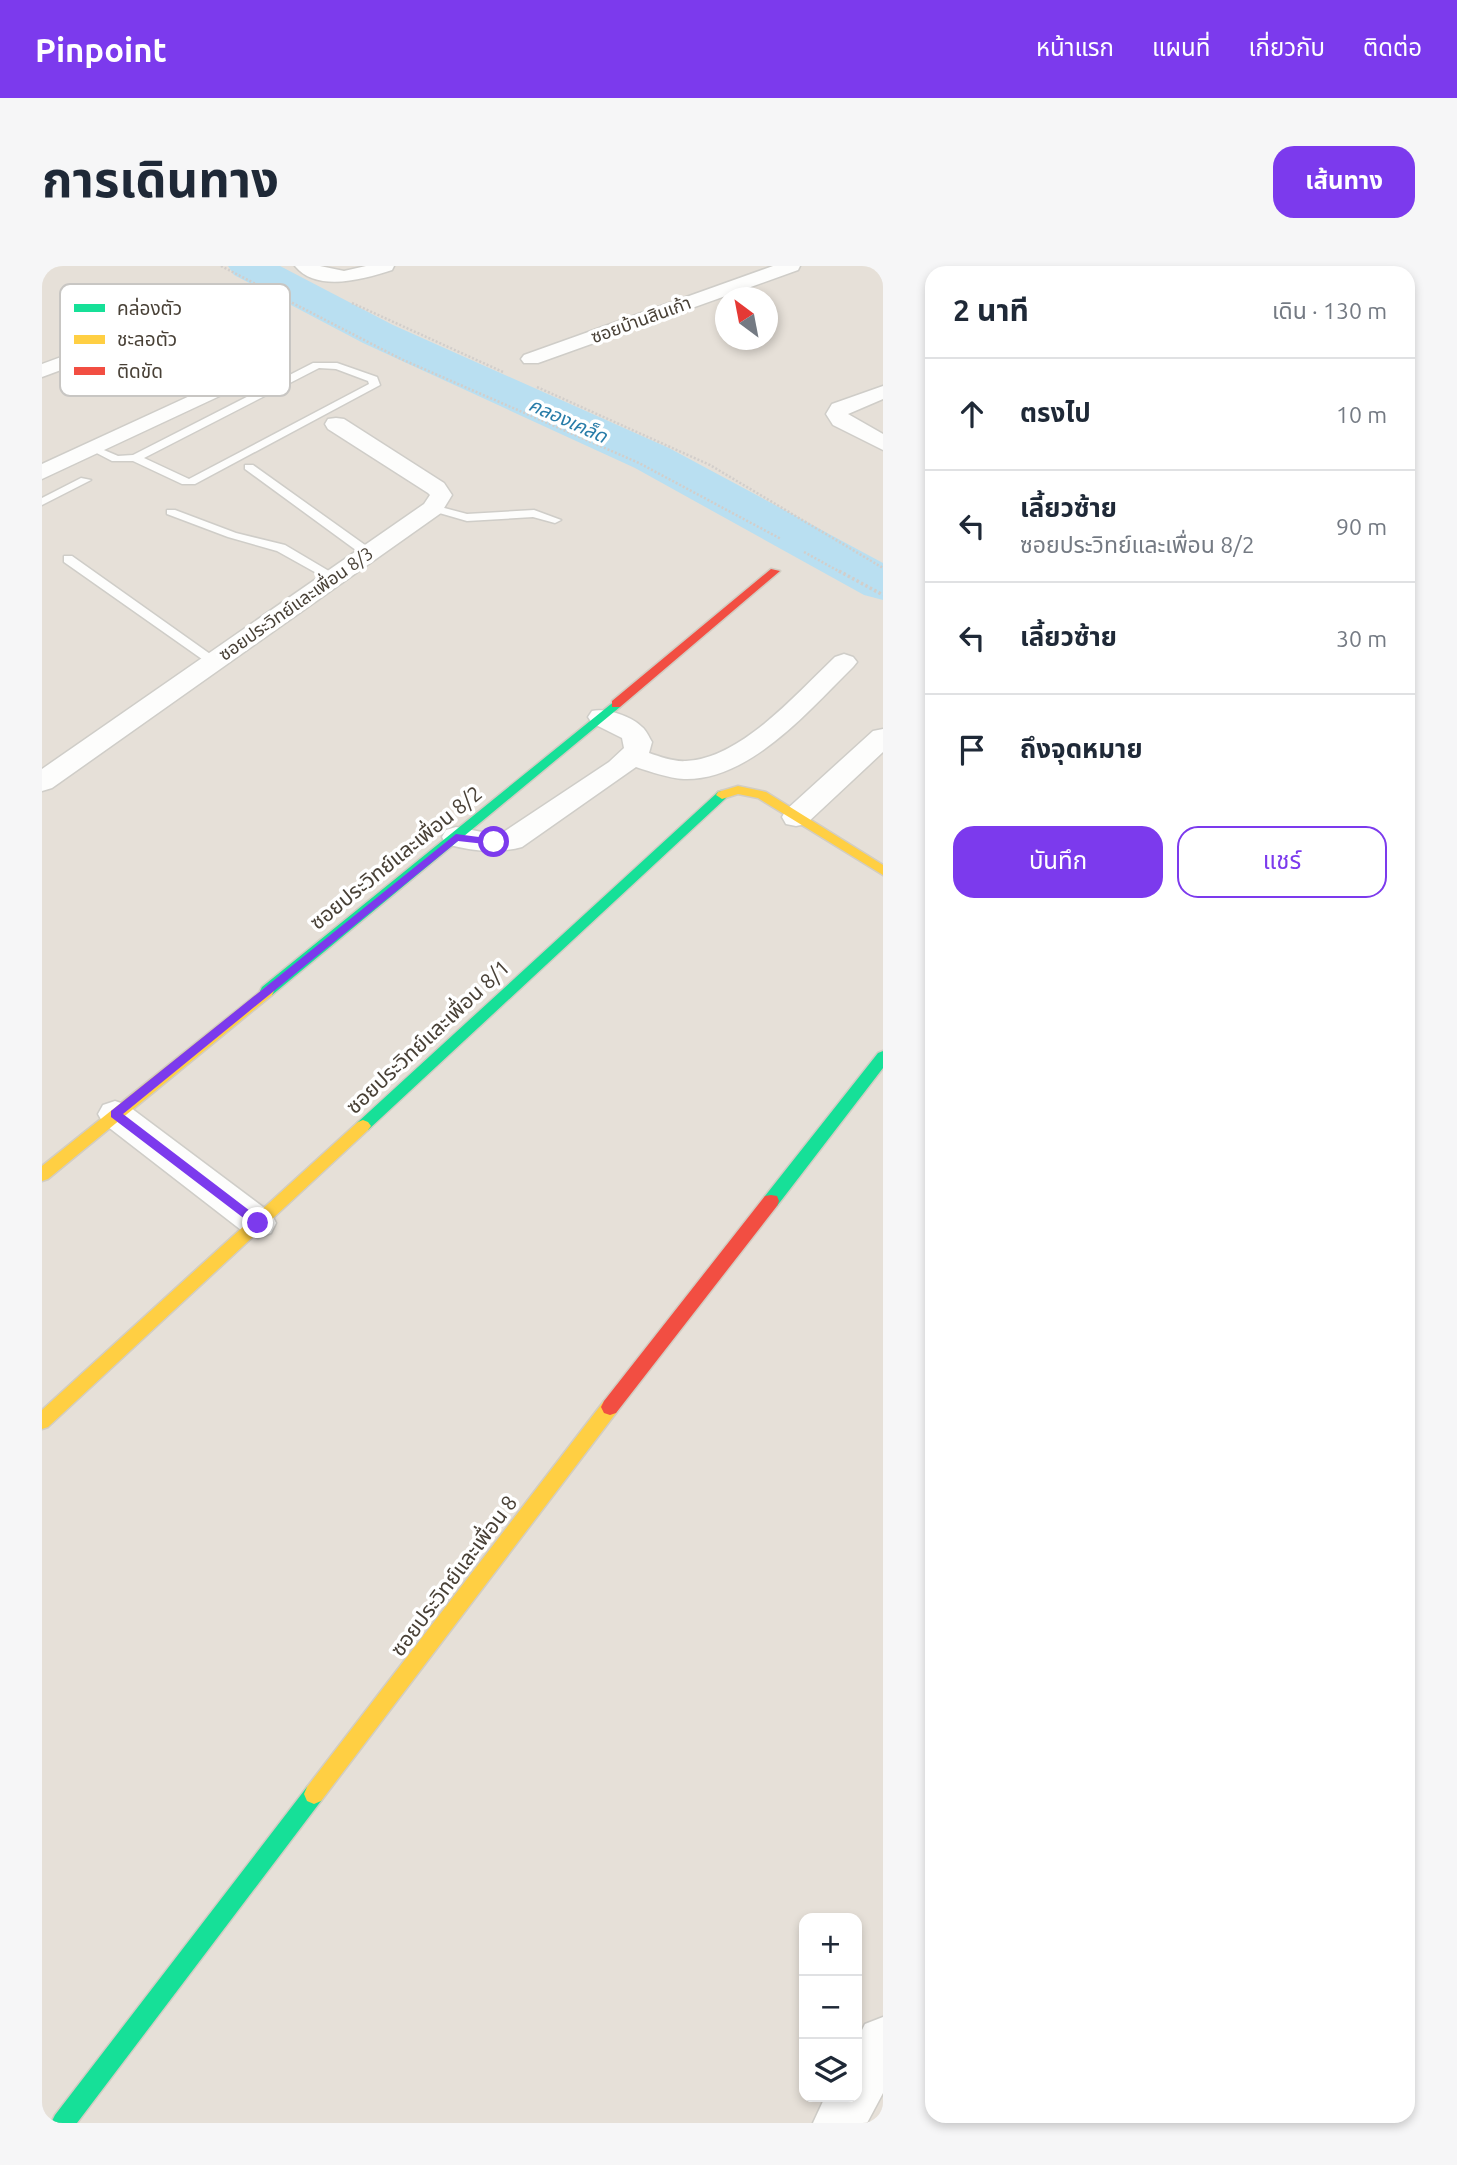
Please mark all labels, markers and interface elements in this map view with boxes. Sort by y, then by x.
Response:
text: Pinpoint [35,31,167,68]
text: หน้าแรก [1036,34,1114,61]
text: แผนที่ [1152,34,1210,61]
text: เกี่ยวกับ [1248,34,1325,61]
text: ติดต่อ [1363,34,1422,61]
button: เส้นทาง [1273,146,1415,218]
text: การเดินทาง [42,151,279,206]
legend [60,284,290,396]
north arrow [715,287,778,350]
street label: ซอยบ้านสินเก้า [588,292,693,346]
text: 2 นาที [953,293,1029,327]
text: คล่องตัว [117,297,182,319]
text: เดิน · 130 m [1272,298,1387,323]
text: ชะลอตัว [117,328,177,350]
text: ติดขัด [117,360,163,382]
water label: คลองเคล็ด [525,393,612,448]
icon: ahead [953,395,991,433]
text: ตรงไป [1020,398,1091,427]
text: 10 m [1336,402,1387,427]
text: เลี้ยวซ้าย [1020,493,1117,522]
icon: left [953,507,991,545]
text: 90 m [1336,514,1387,539]
text: ซอยประวิทย์และเพื่อน 8/2 [1020,532,1255,557]
street label: ซอยประวิทย์และเพื่อน 8/3 [213,541,376,664]
icon: left [953,619,991,657]
text: เลี้ยวซ้าย [1020,622,1117,651]
text: 30 m [1336,626,1387,651]
icon: arrive [953,731,991,769]
text: ถึงจุดหมาย [1020,734,1143,763]
street label: ซอยประวิทย์และเพื่อน 8/2 [303,779,486,934]
route start [478,826,509,857]
button: บันทึก [953,826,1163,898]
button: แชร์ [1177,826,1387,898]
street label: ซอยประวิทย์และเพื่อน 8/1 [339,953,514,1118]
route end [242,1207,273,1238]
street label: ซอยประวิทย์และเพื่อน 8 [383,1489,521,1660]
map controls [799,1913,862,2102]
button: + [799,1913,862,1976]
button: − [799,1976,862,2039]
button: layers [799,2039,862,2102]

